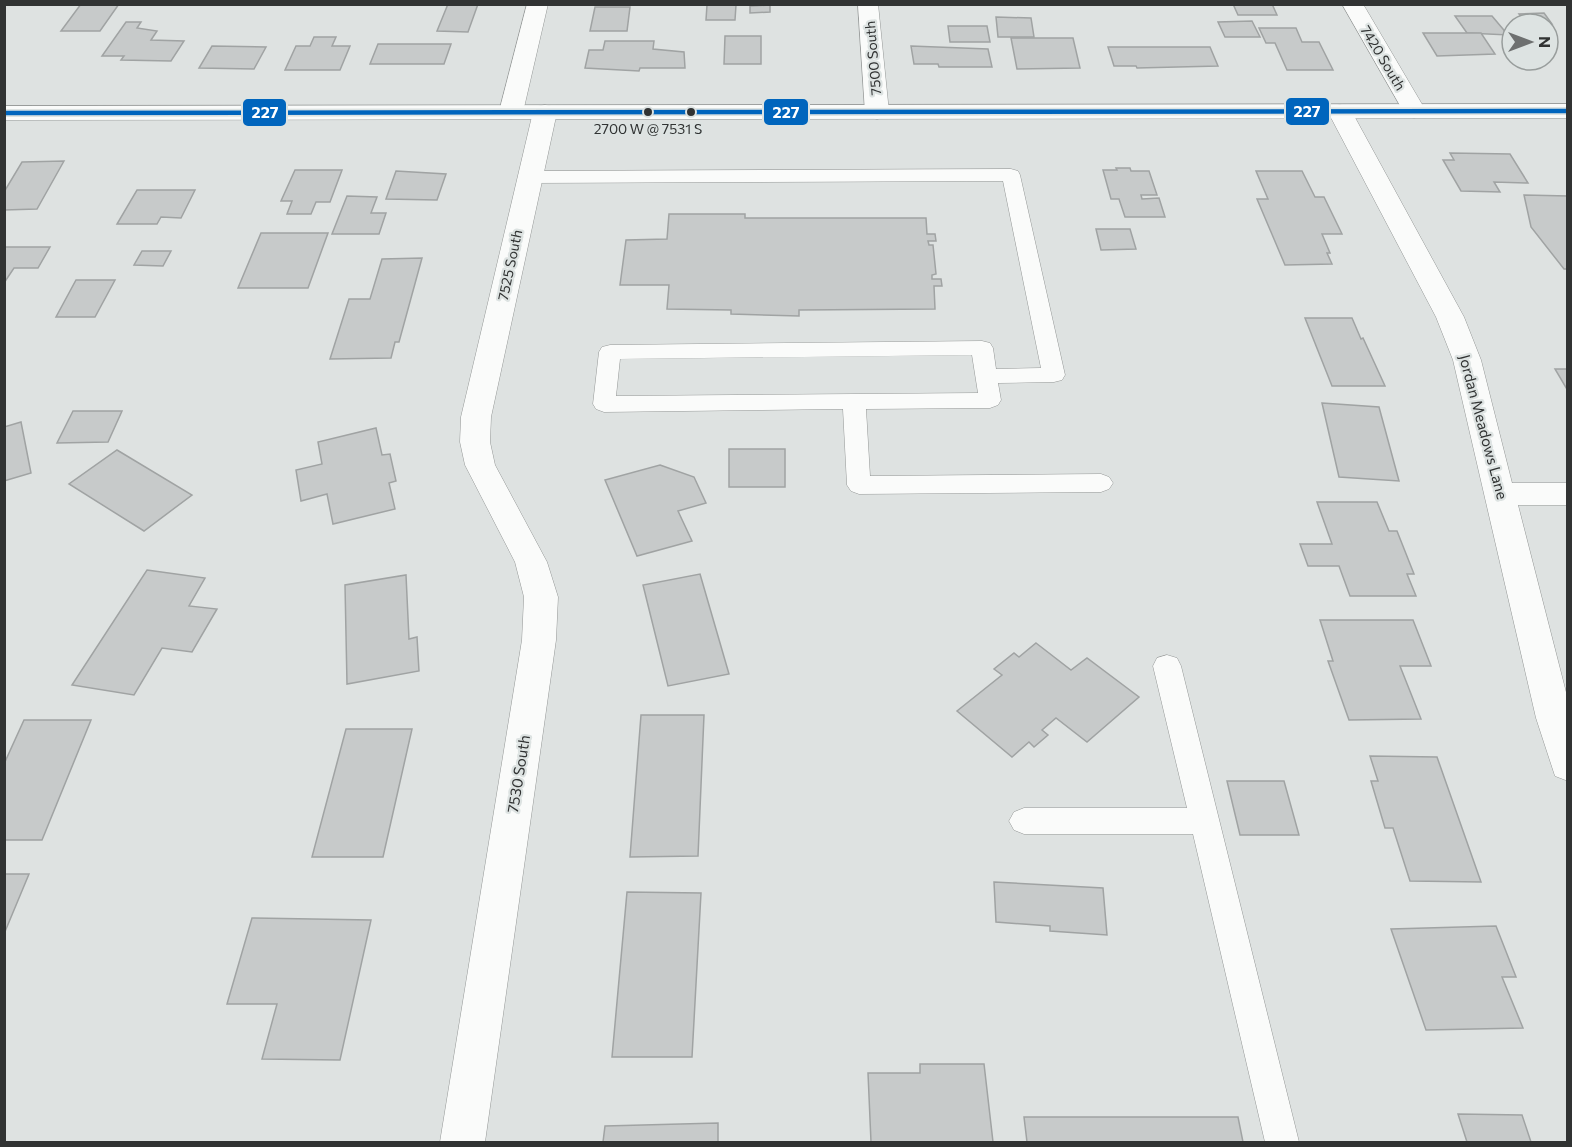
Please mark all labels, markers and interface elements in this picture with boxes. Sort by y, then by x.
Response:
north arrow [1500,12,1560,72]
street label: 7500 South [861,20,884,96]
street label: 7420 South [1357,22,1409,93]
text: N [1536,36,1555,48]
line badge: 227 [1285,97,1330,126]
line badge: 227 [242,98,287,127]
line badge: 227 [763,98,809,126]
text: 227 [1294,101,1321,120]
text: 227 [252,102,279,121]
text: 227 [773,102,800,121]
marker: 2700 W @ 7531 S [642,106,654,118]
unlabelled marker [685,106,697,118]
place label: 2700 W @ 7531 S [594,120,702,137]
street label: 7525 South [494,228,525,302]
street label: Jordan Meadows Lane [1456,352,1512,501]
street label: 7530 South [503,734,533,814]

